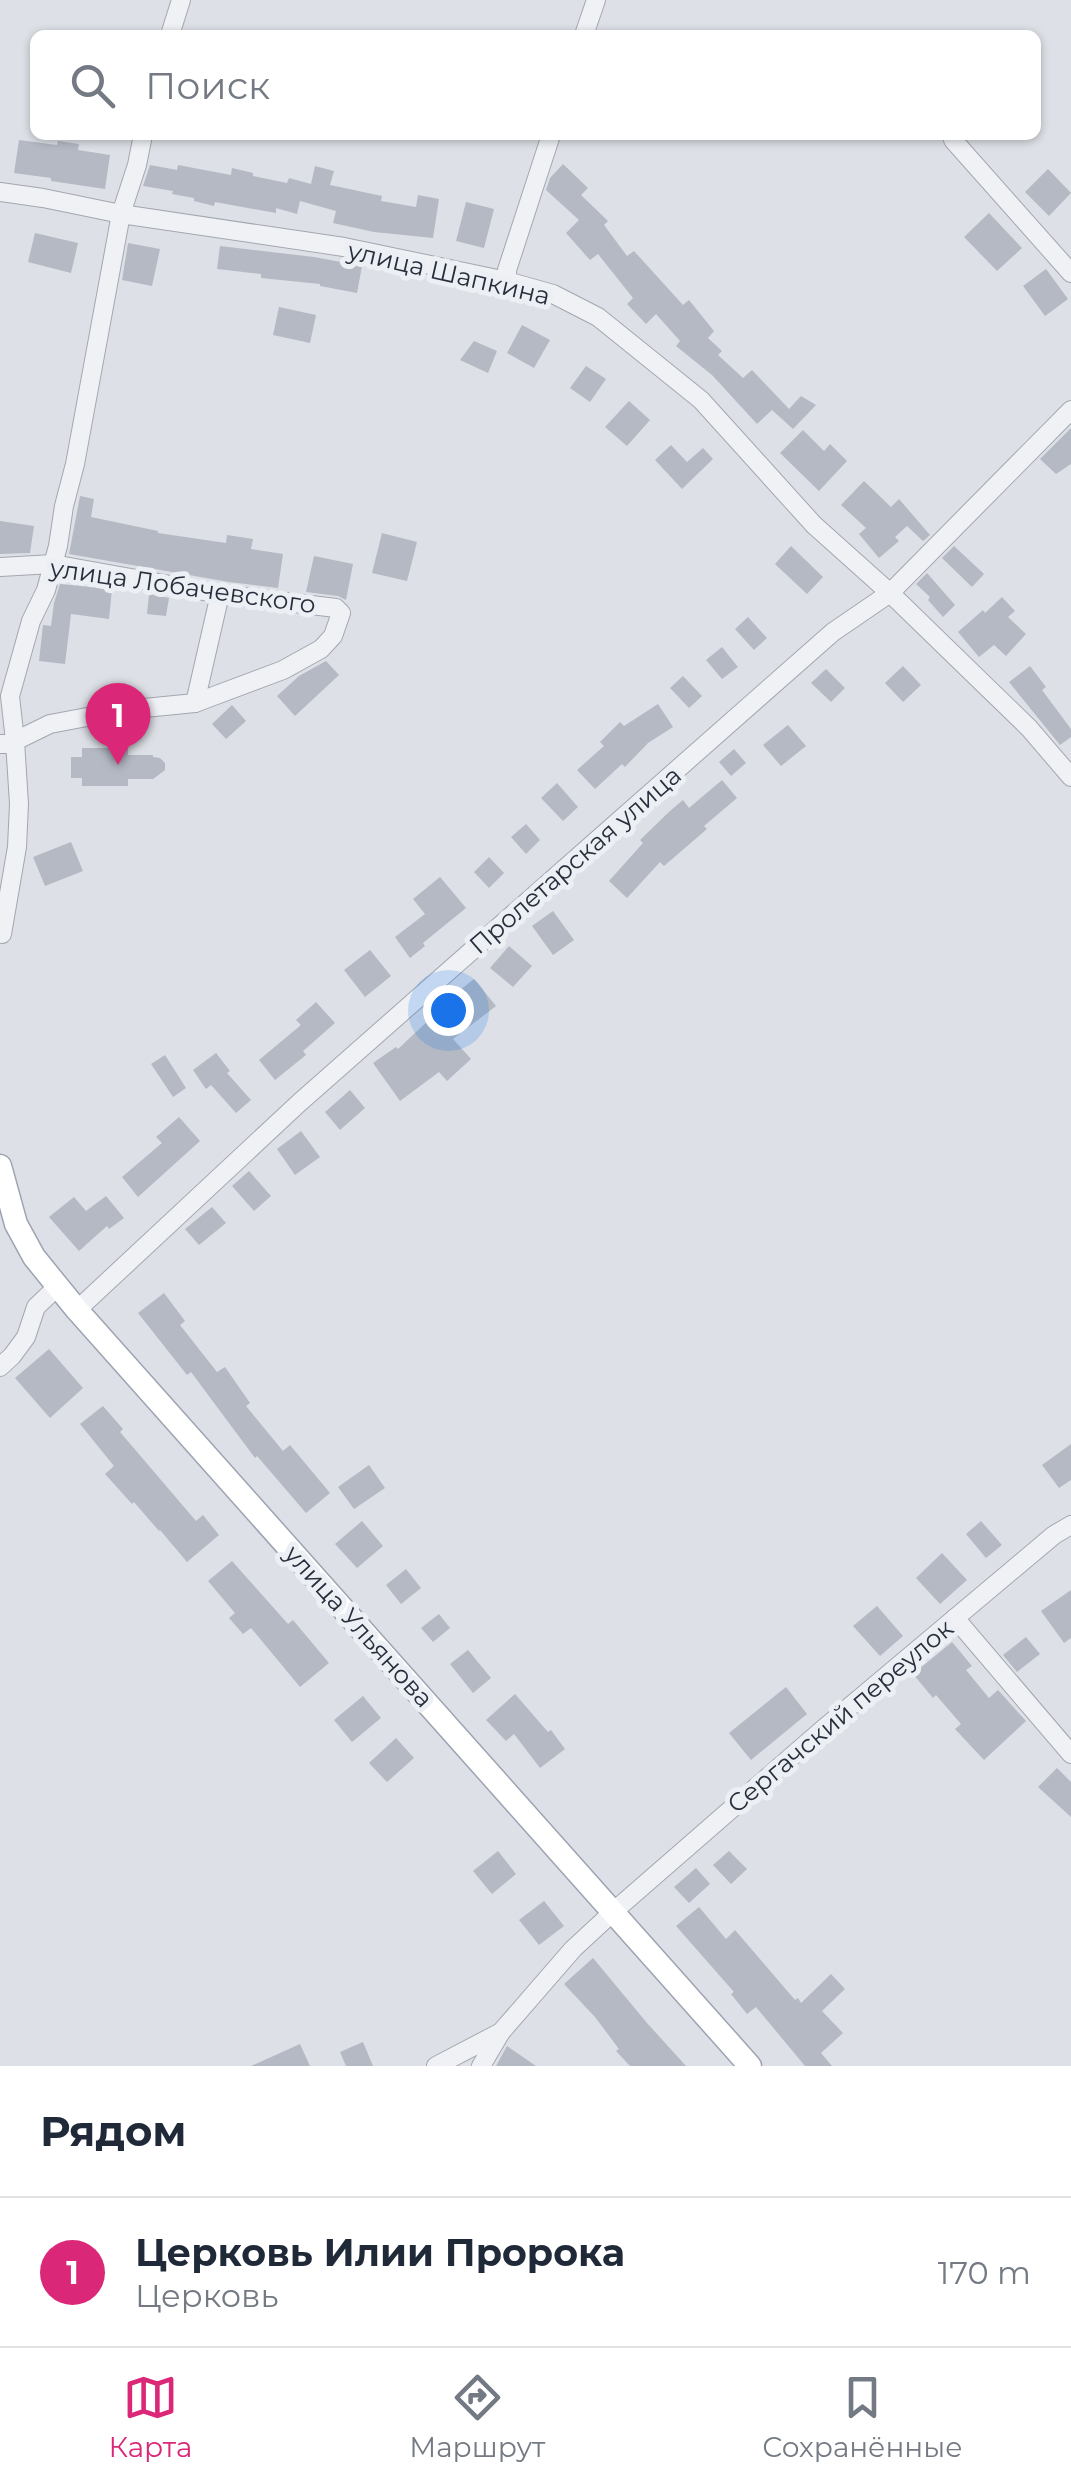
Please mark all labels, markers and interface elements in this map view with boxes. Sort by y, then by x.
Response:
search box [30,30,1041,140]
icon: search [65,58,120,113]
text: Поиск [145,62,270,109]
street label: улица Шапкина [344,235,553,311]
street label: улица Лобачевского [47,552,318,620]
pin: 1 [86,682,150,765]
street label: Пролетарская улица [463,760,687,960]
your location [423,985,474,1036]
street label: улица Ульянова [278,1538,440,1713]
street label: Сергачский переулок [721,1613,959,1819]
text: Рядом [40,2105,187,2157]
text: Церковь Илии Пророка [135,2229,625,2276]
text: 1 [66,2253,79,2292]
text: 170 m [938,2253,1031,2292]
text: Церковь [135,2276,279,2315]
tab: Карта [108,2370,192,2464]
tab: Маршрут [409,2370,545,2464]
tab: Сохранённые [762,2370,963,2464]

